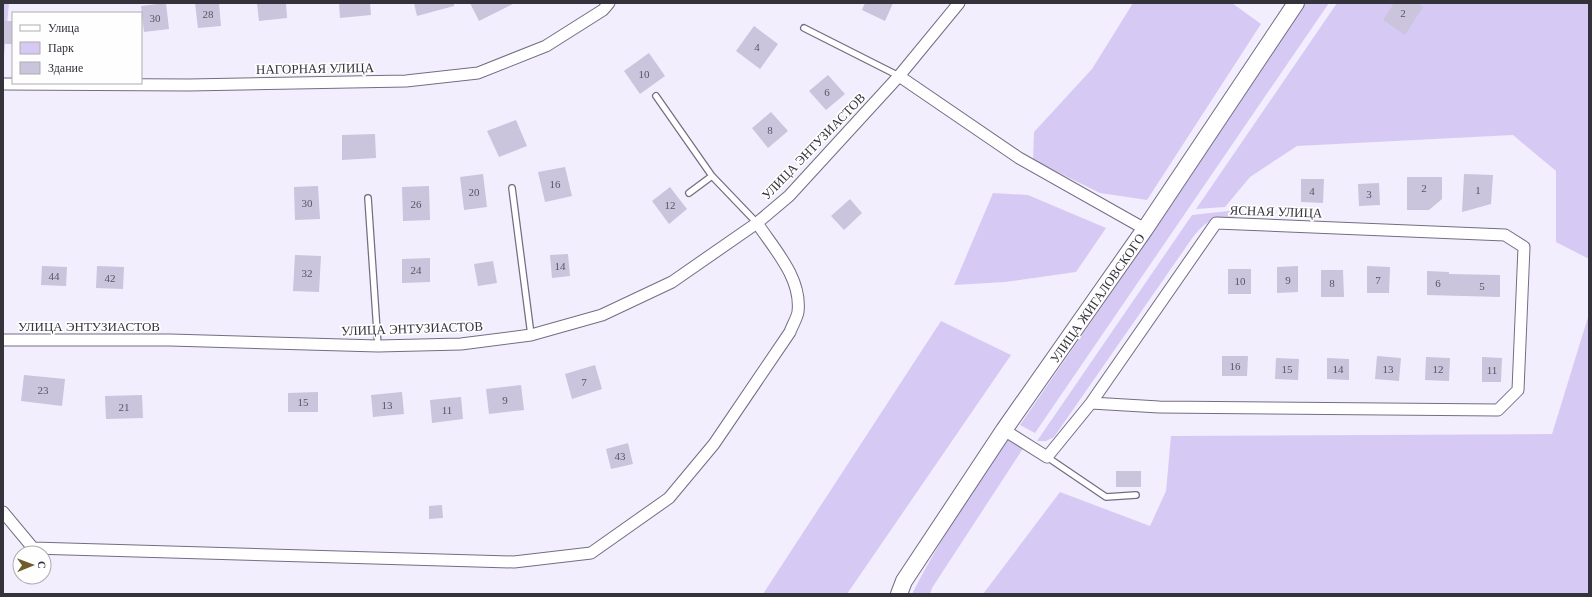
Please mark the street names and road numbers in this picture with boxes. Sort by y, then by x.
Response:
street label: НАГОРНАЯ УЛИЦА [256,60,375,77]
street label: УЛИЦА ЭНТУЗИАСТОВ [759,90,868,203]
street label: ЯСНАЯ УЛИЦА [1229,202,1323,221]
street label: УЛИЦА ЖИГАЛОВСКОГО [1047,231,1148,366]
street label: УЛИЦА ЭНТУЗИАСТОВ [18,319,160,334]
street label: УЛИЦА ЭНТУЗИАСТОВ [341,319,484,338]

